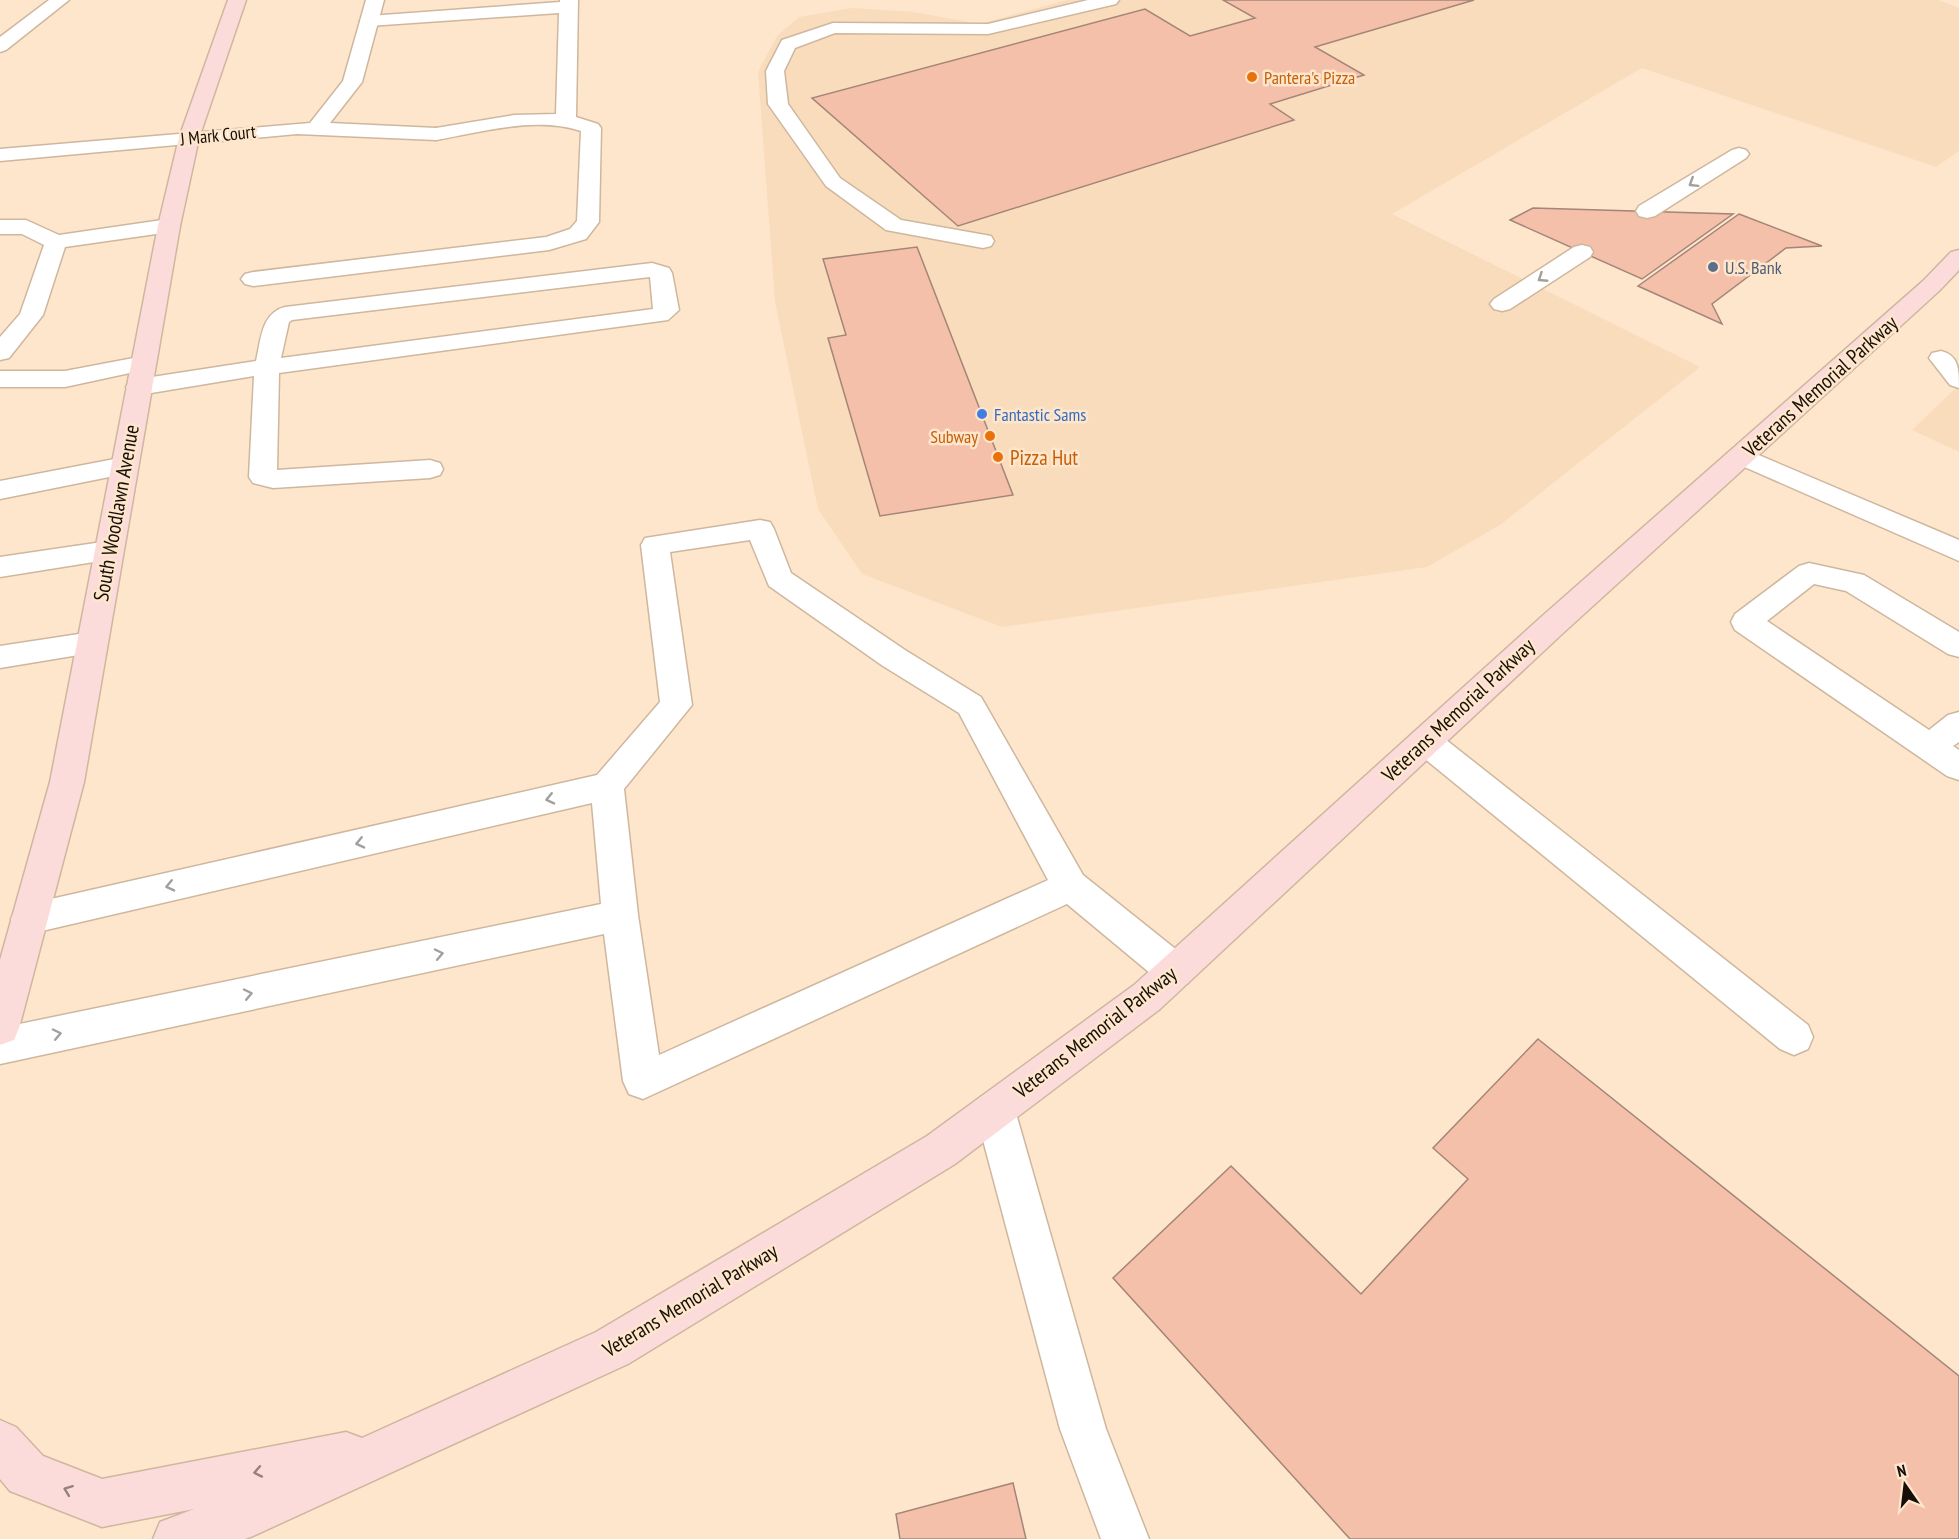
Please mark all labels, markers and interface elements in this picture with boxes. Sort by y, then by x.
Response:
place label: Pantera's Pizza [1264,66,1355,89]
marker: Pantera's Pizza [1245,70,1259,84]
street label: J Mark Court [178,120,257,151]
one-way arrow [1689,175,1699,187]
place label: U.S. Bank [1725,256,1782,279]
marker: U.S. Bank [1706,260,1720,274]
one-way arrow [1538,271,1549,282]
street label: Veterans Memorial Parkway [1736,309,1903,463]
place label: Fantastic Sams [994,403,1086,426]
marker: Fantastic Sams [975,407,989,421]
street label: South Woodlawn Avenue [87,423,145,603]
place label: Subway [930,425,978,448]
marker: Subway [983,429,997,443]
place label: Pizza Hut [1010,444,1078,471]
marker: Pizza Hut [991,450,1005,464]
street label: Veterans Memorial Parkway [1375,632,1540,789]
one-way arrow [545,792,555,805]
one-way arrow [355,836,365,849]
one-way arrow [165,879,175,892]
one-way arrow [434,948,444,961]
street label: Veterans Memorial Parkway [1007,960,1182,1105]
one-way arrow [243,988,253,1001]
one-way arrow [52,1028,62,1041]
street label: Veterans Memorial Parkway [597,1237,782,1363]
north arrow [1875,1455,1935,1515]
text: N [1895,1460,1908,1481]
one-way arrow [254,1465,264,1478]
one-way arrow [64,1485,75,1497]

